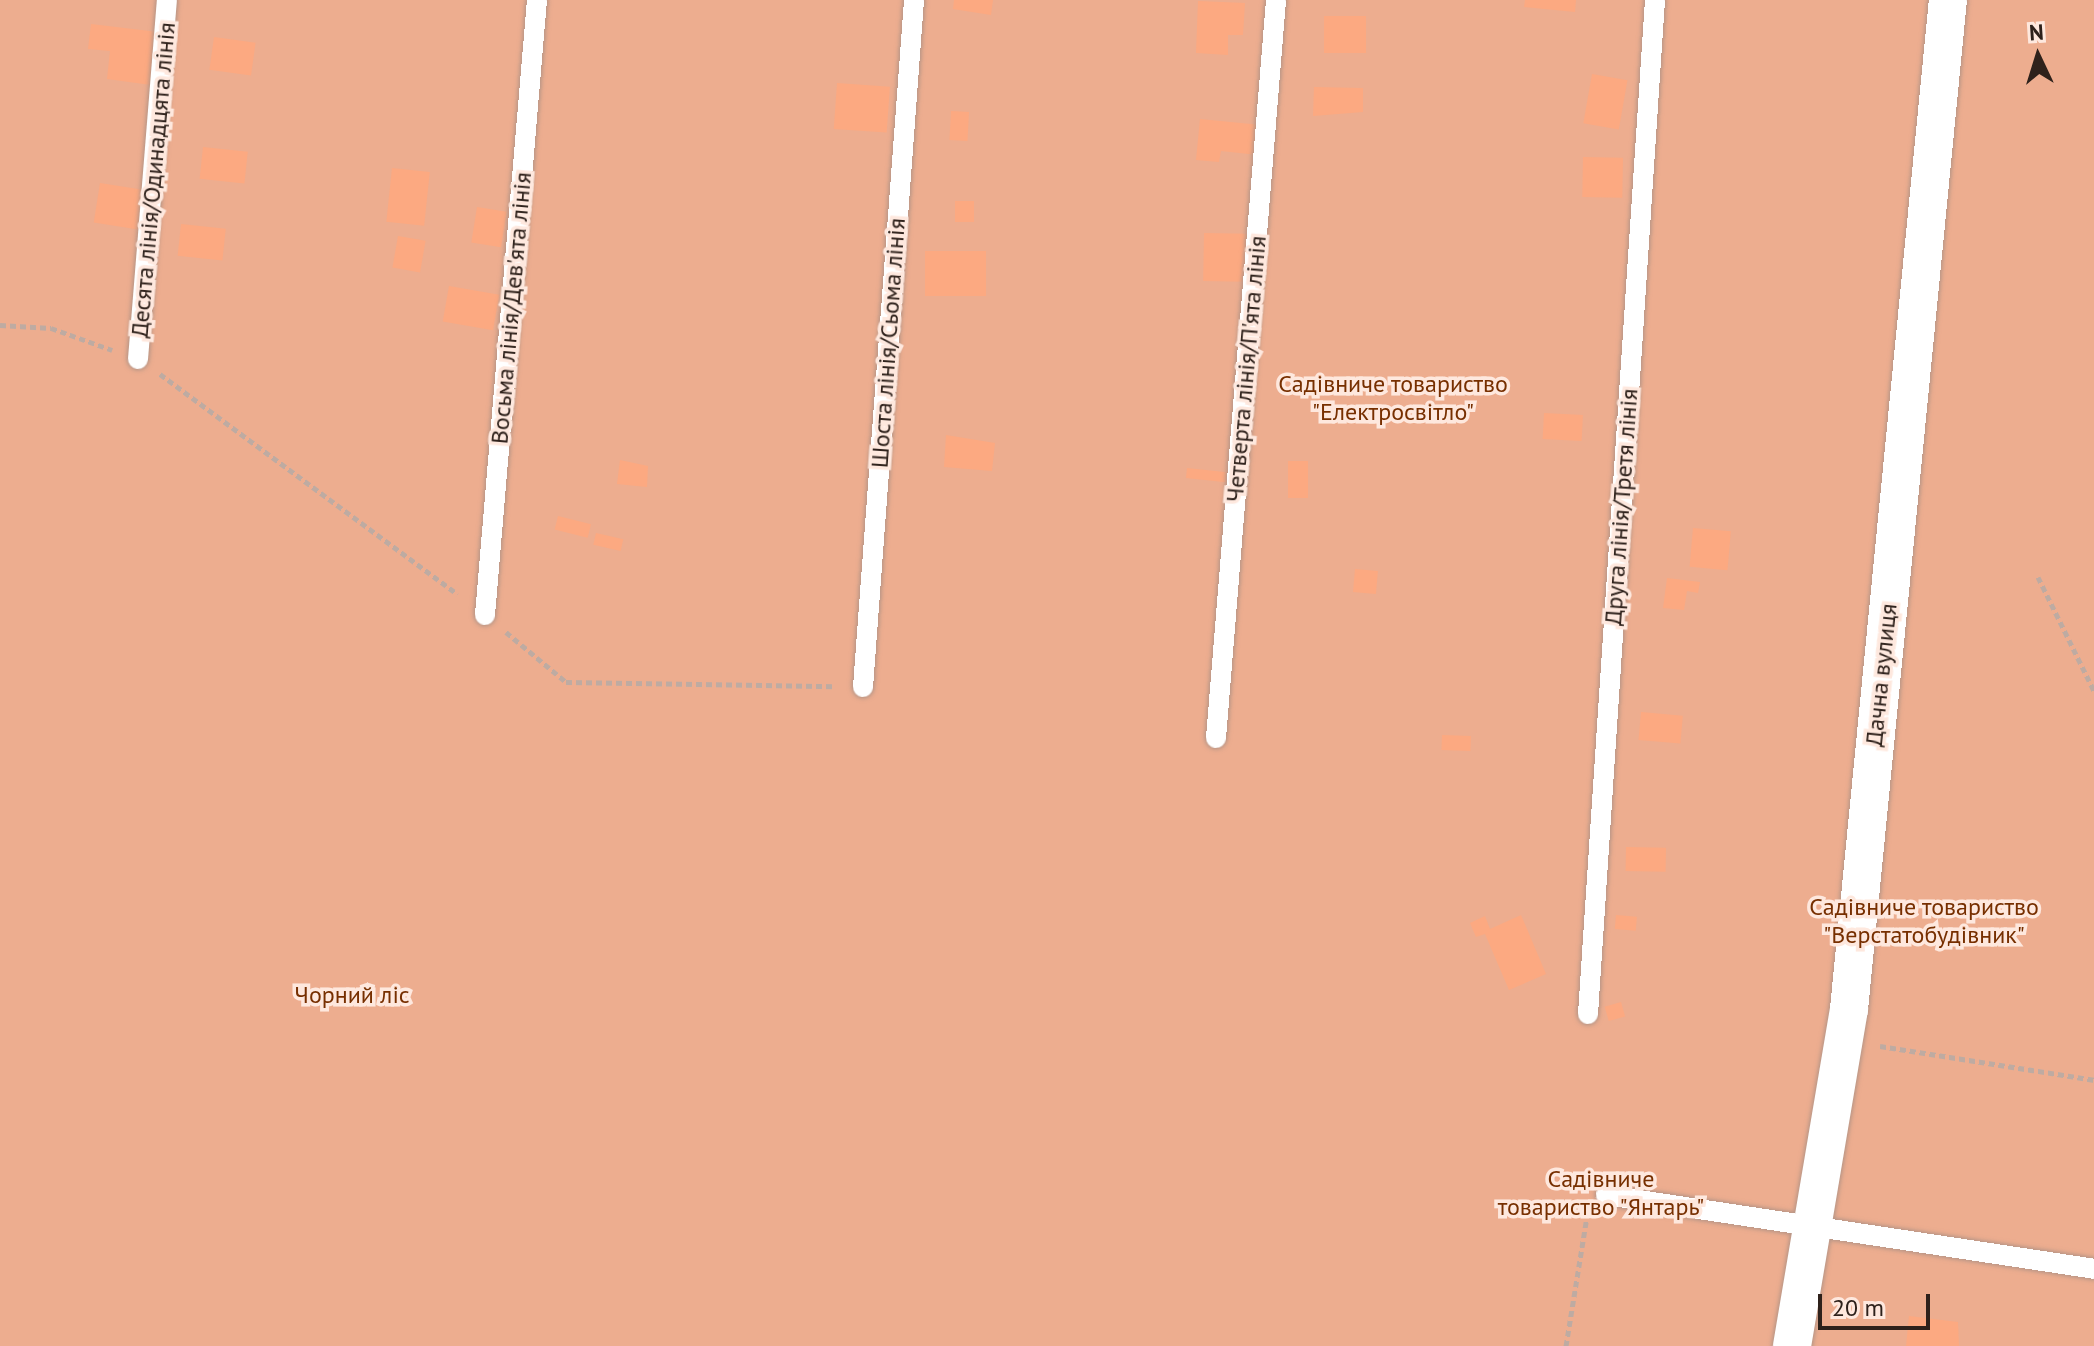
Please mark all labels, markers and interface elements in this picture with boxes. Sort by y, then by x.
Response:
north arrow [1998,16,2078,96]
text: N [2028,18,2045,47]
street label: Десята лінія/Одинадцята лінія [125,21,181,339]
street label: Восьма лінія/Дев'ята лінія [485,171,537,445]
street label: Шоста лінія/Сьома лінія [865,217,911,469]
street label: Четверта лінія/П'ята лінія [1220,235,1272,503]
park label: Садівниче товариство "Електросвітло" [1278,370,1508,426]
street label: Друга лінія/Третя лінія [1598,388,1644,626]
street label: Дачна вулиця [1859,602,1903,748]
park label: Садівниче товариство "Верстатобудівник" [1809,893,2039,949]
park label: Чорний ліс [294,981,410,1009]
park label: Садівниче товариство "Янтарь" [1497,1165,1705,1221]
scale bar [1822,1278,1934,1328]
text: 20 m [1832,1292,1884,1323]

